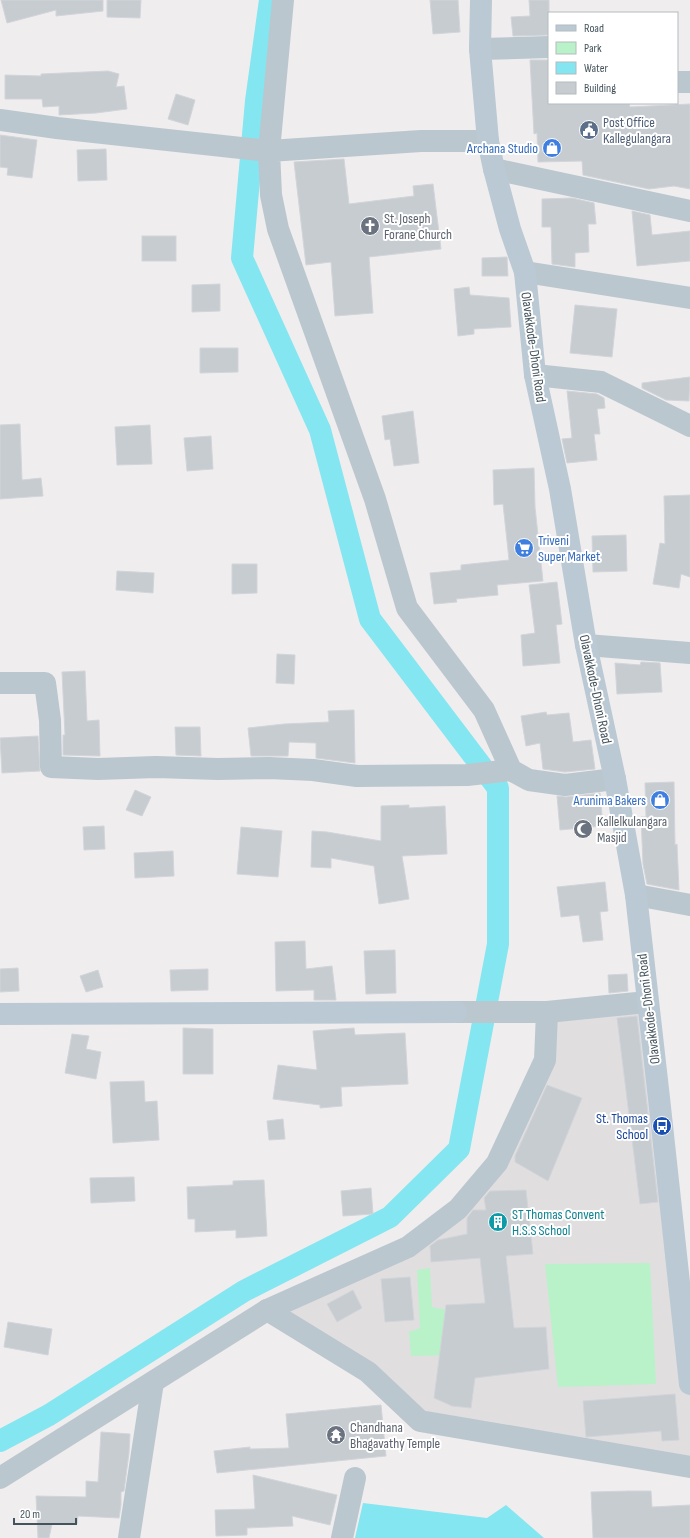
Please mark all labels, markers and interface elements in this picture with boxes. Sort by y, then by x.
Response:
legend [548,12,678,104]
text: Road [584,21,604,36]
text: Park [584,41,602,56]
text: Water [584,61,608,76]
text: Building [584,81,616,96]
place label: Post Office Kallegulangara [603,114,671,147]
public building icon: Post Office Kallegulangara [578,119,600,141]
shop icon: Archana Studio [541,137,563,159]
place label: Archana Studio [466,140,538,157]
place label: St. Joseph Forane Church [384,210,452,243]
church icon: St. Joseph Forane Church [359,215,381,237]
street label: Olavakkode-Dhoni Road [517,291,550,403]
place label: Triveni Super Market [538,532,600,565]
supermarket icon: Triveni Super Market [513,537,535,559]
street label: Olavakkode-Dhoni Road [576,633,615,745]
shop icon: Arunima Bakers [649,789,671,811]
place label: Arunima Bakers [572,792,646,809]
place label: Kallelkulangara Masjid [597,813,667,846]
mosque icon: Kallelkulangara Masjid [572,818,594,840]
street label: Olavakkode-Dhoni Road [633,953,664,1065]
place label: St. Thomas School [596,1110,648,1143]
bus stop icon: St. Thomas School [651,1115,673,1137]
place label: ST Thomas Convent H.S.S School [512,1206,605,1239]
building icon: ST Thomas Convent H.S.S School [487,1211,509,1233]
place label: Chandhana Bhagavathy Temple [350,1419,440,1452]
temple icon: Chandhana Bhagavathy Temple [325,1424,347,1446]
scale bar [14,1500,76,1526]
text: 20 m [20,1507,40,1522]

